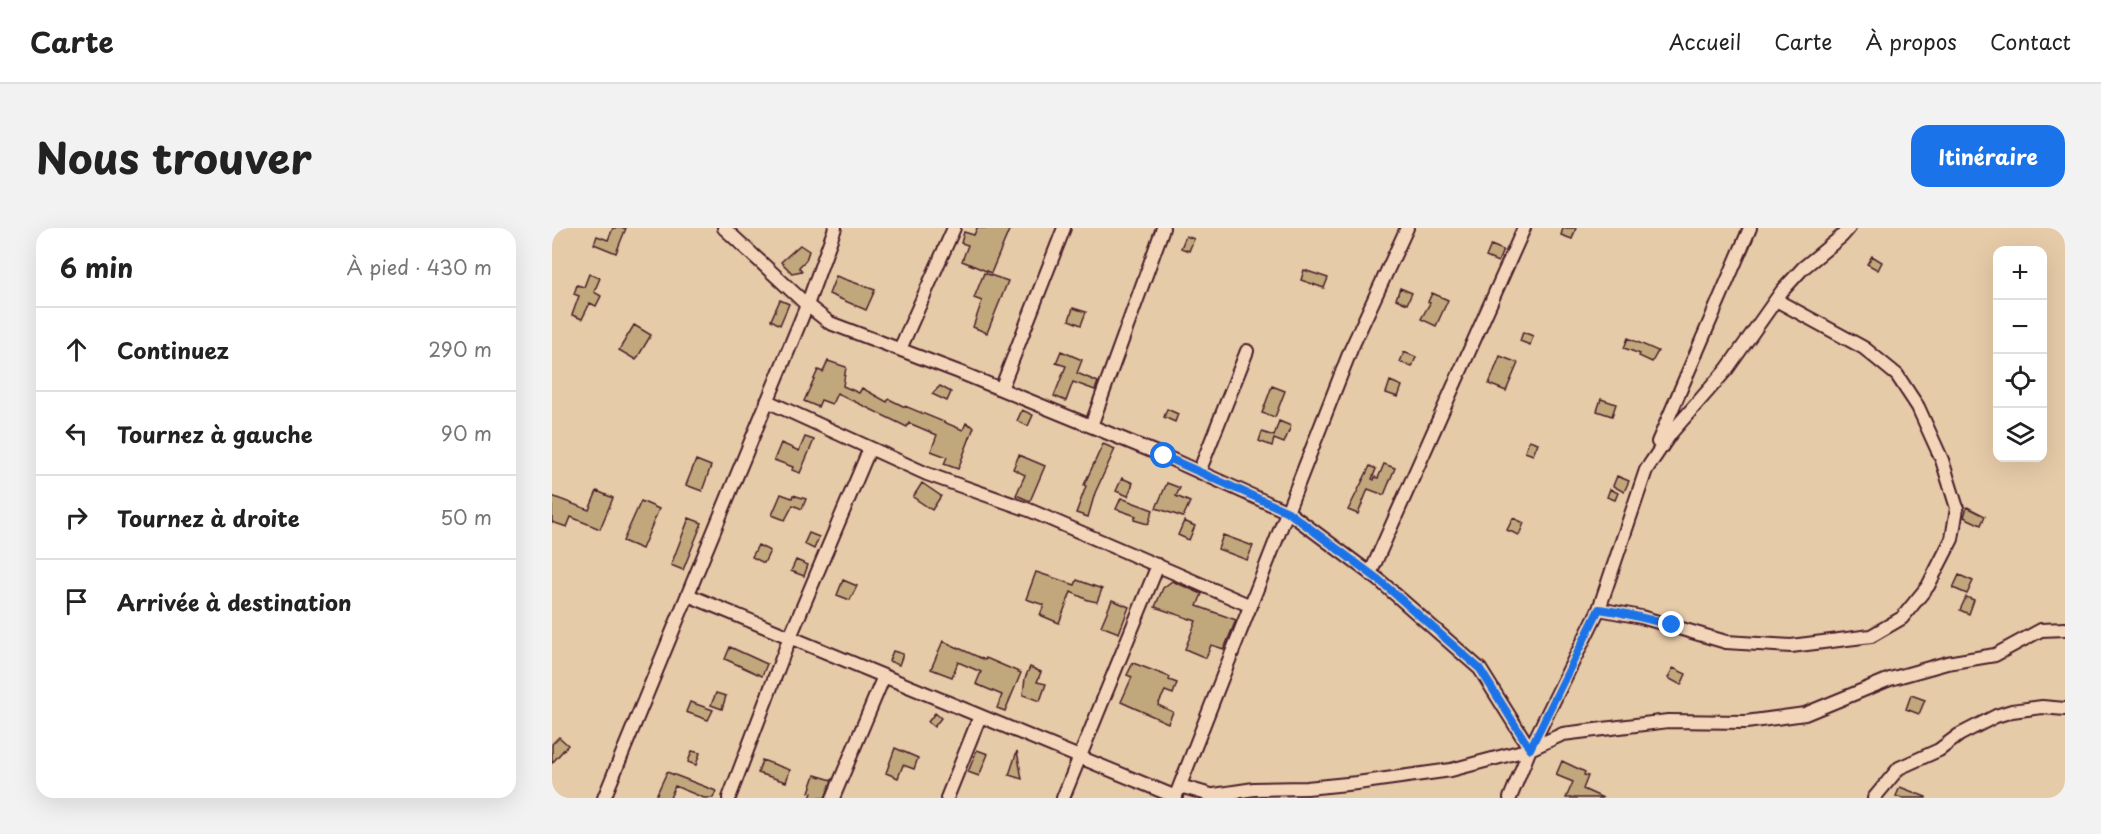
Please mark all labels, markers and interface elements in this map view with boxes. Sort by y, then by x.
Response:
text: Carte [30,20,114,63]
text: Accueil [1669,25,1741,57]
text: Carte [1774,25,1832,57]
text: À propos [1865,25,1957,57]
text: Contact [1990,25,2071,57]
text: Nous trouver [36,125,312,188]
button: Itinéraire [1911,125,2065,187]
map controls [1993,246,2047,462]
button: + [1993,246,2047,300]
text: 6 min [60,248,133,287]
text: À pied · 430 m [347,252,492,282]
button: − [1993,300,2047,354]
icon: ahead [60,333,93,366]
text: Continuez [117,333,229,366]
text: 290 m [428,334,492,364]
button: locate [1993,354,2047,408]
button: layers [1993,408,2047,462]
icon: left [60,417,93,450]
text: Tournez à gauche [117,417,313,450]
text: 90 m [441,418,492,448]
route start [1150,442,1176,468]
icon: right [60,501,93,534]
text: Tournez à droite [117,501,300,534]
text: 50 m [440,502,492,532]
icon: arrive [60,585,93,618]
text: Arrivée à destination [117,585,351,618]
route end [1658,611,1684,637]

